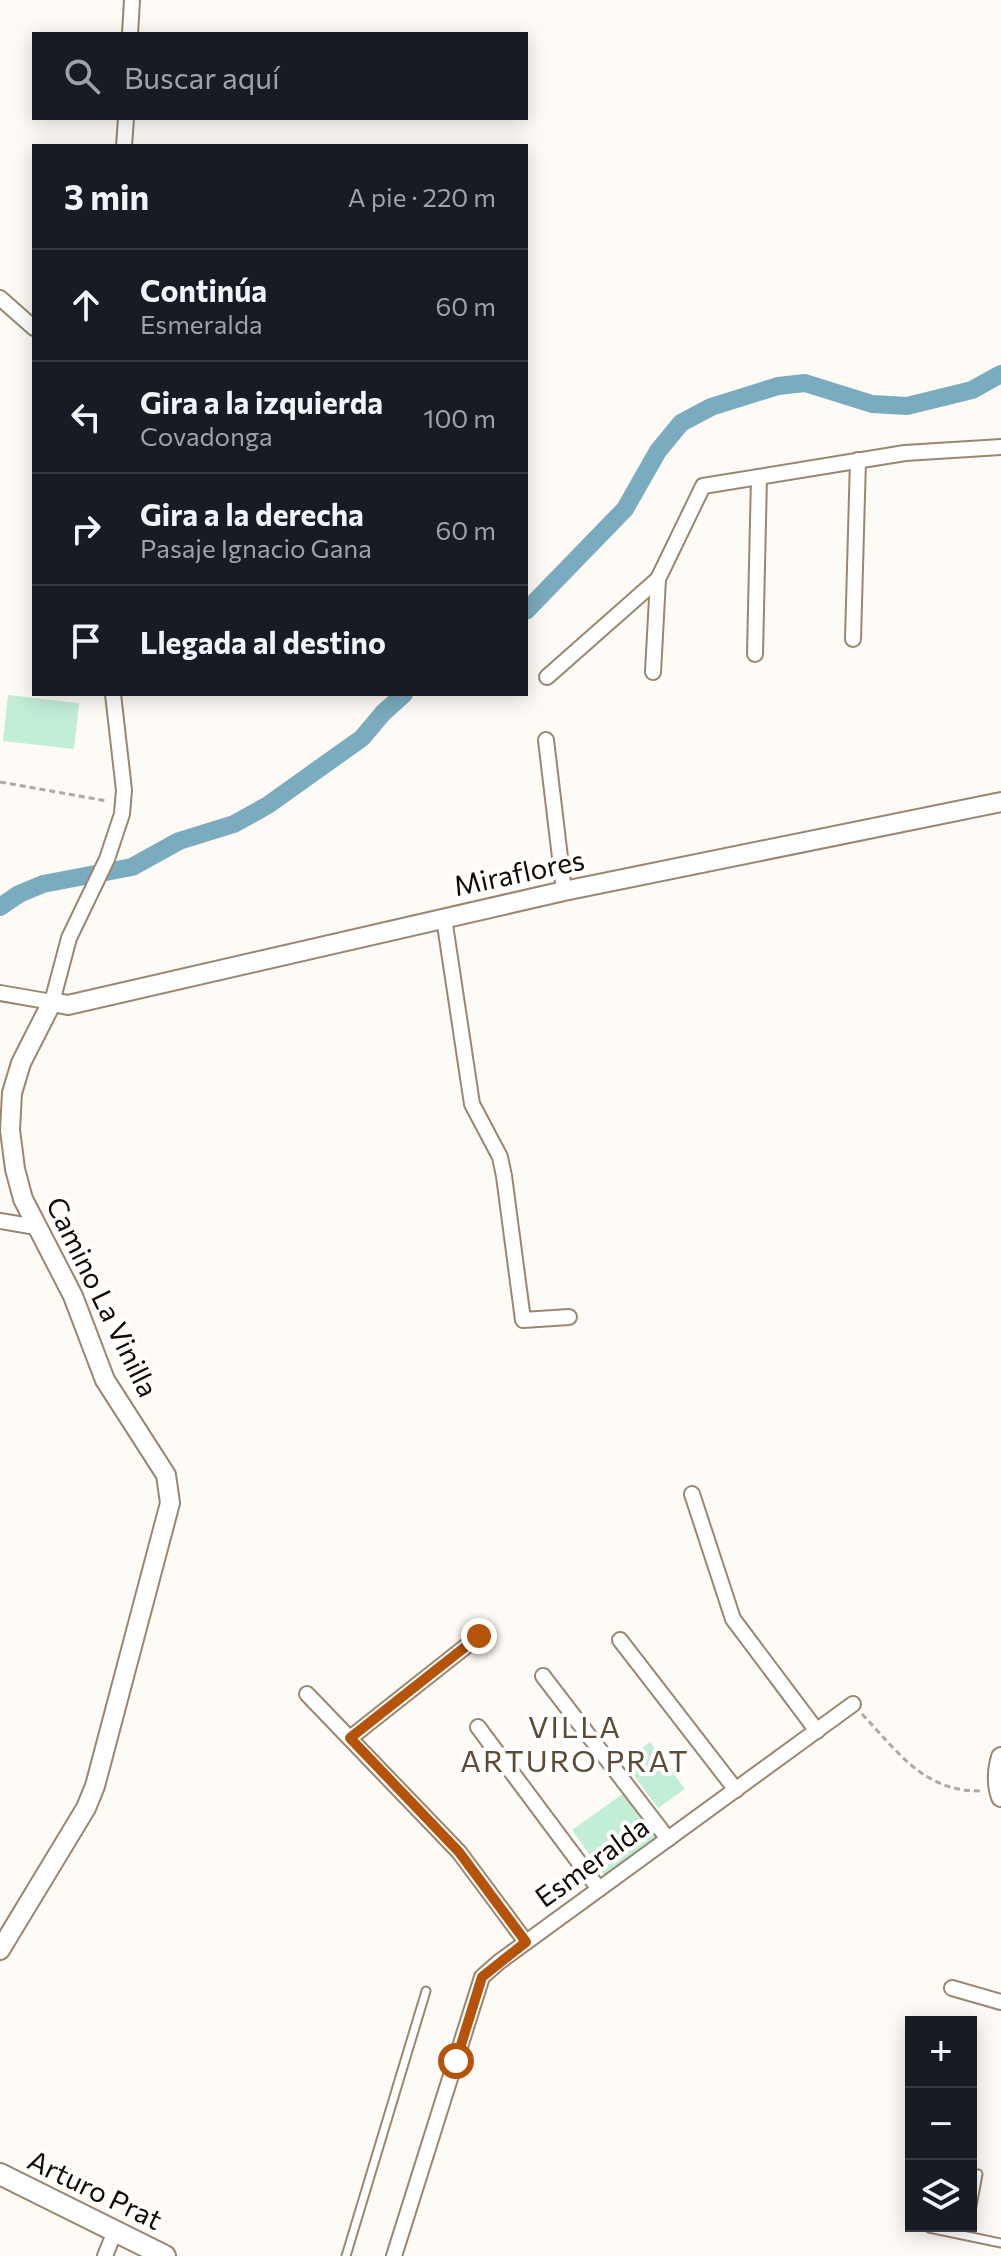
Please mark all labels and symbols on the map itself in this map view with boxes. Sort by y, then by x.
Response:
street label: Miraflores [450,842,587,902]
street label: Camino La Vinilla [40,1191,166,1402]
route end [461,1618,497,1654]
district label: VILLA ARTURO PRAT [460,1707,690,1778]
street label: Esmeralda [528,1809,655,1914]
route start [438,2043,474,2079]
street label: Arturo Prat [23,2142,168,2236]

